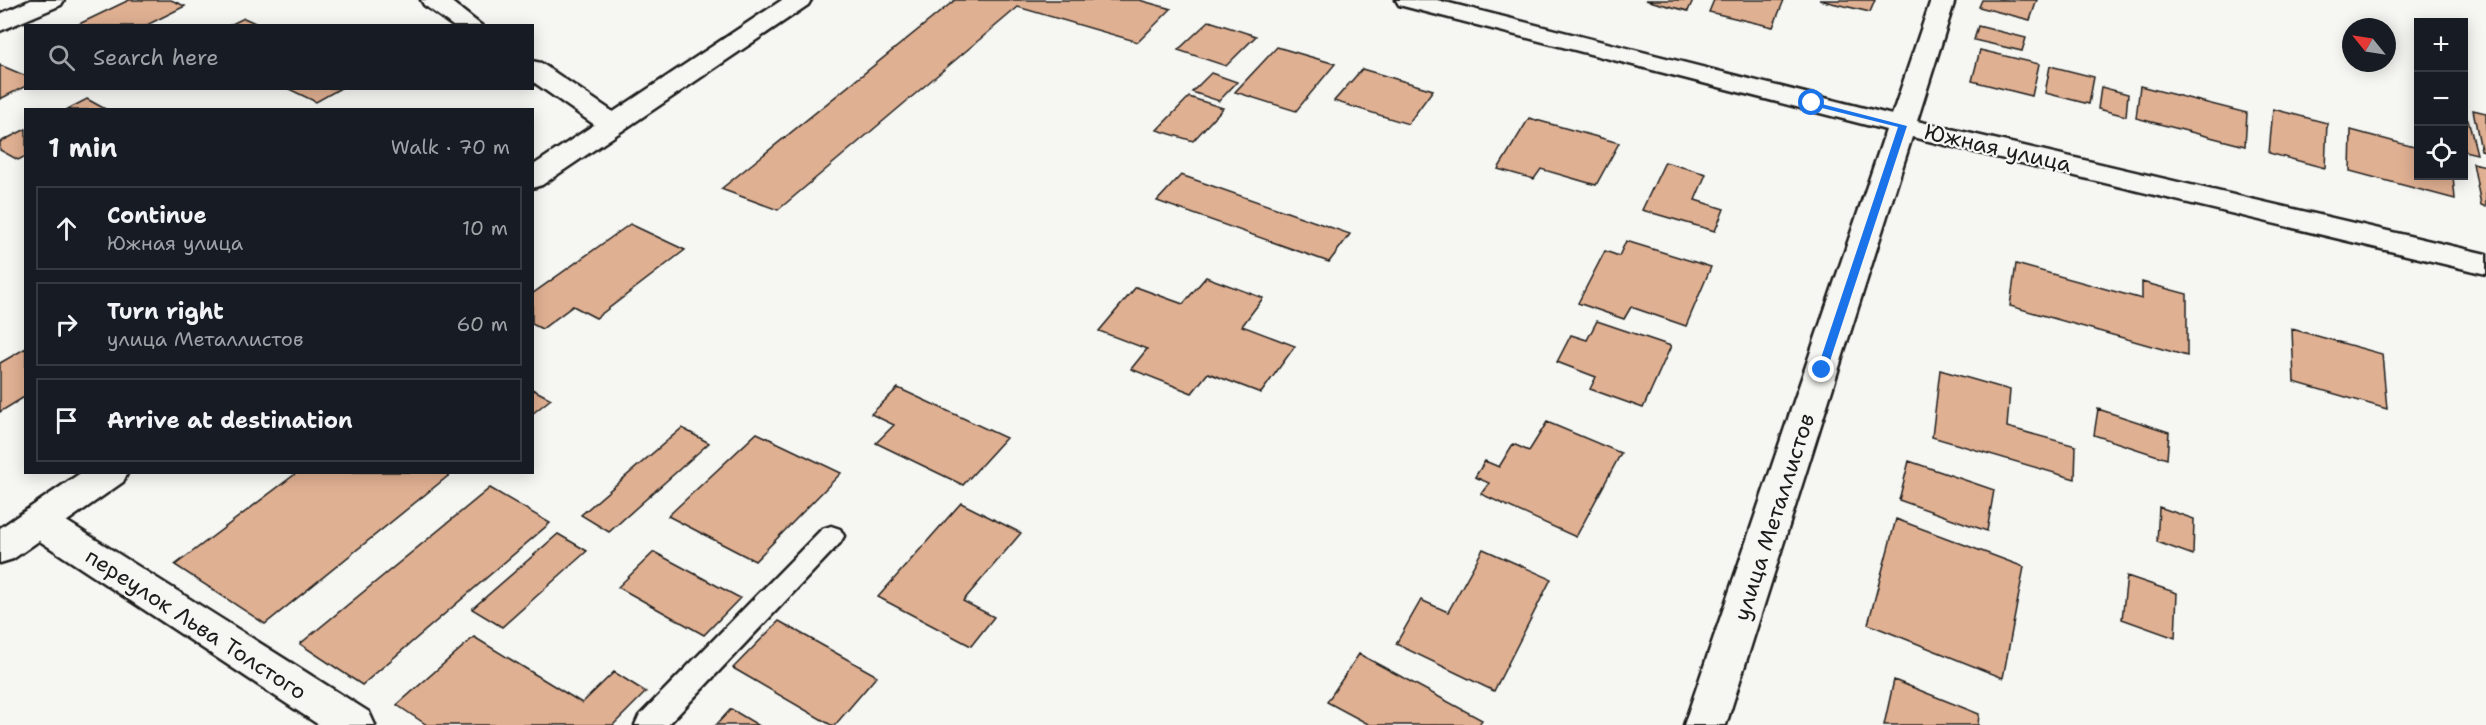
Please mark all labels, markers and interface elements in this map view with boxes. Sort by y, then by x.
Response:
north arrow [2342,18,2396,72]
map controls [2414,18,2468,180]
button: + [2414,18,2468,72]
search box [24,24,534,90]
icon: search [45,41,78,74]
text: Search here [93,43,219,72]
button: − [2414,72,2468,126]
route start [1798,89,1824,115]
street label: Южная улица [1922,117,2075,179]
button: locate [2414,126,2468,180]
text: 1 min [48,130,117,165]
text: Walk · 70 m [391,134,510,160]
text: Continue [107,201,207,230]
icon: ahead [50,212,83,245]
text: 10 m [462,215,508,241]
text: Южная улица [107,230,243,256]
text: Turn right [107,297,224,326]
icon: right [50,308,83,341]
text: 60 m [456,311,508,337]
text: улица Металлистов [107,326,304,352]
route end [1808,356,1834,382]
icon: arrive [50,404,83,437]
text: Arrive at destination [107,406,353,435]
street label: улица Металлистов [1727,410,1821,624]
street label: переулок Льва Толстого [80,542,312,706]

